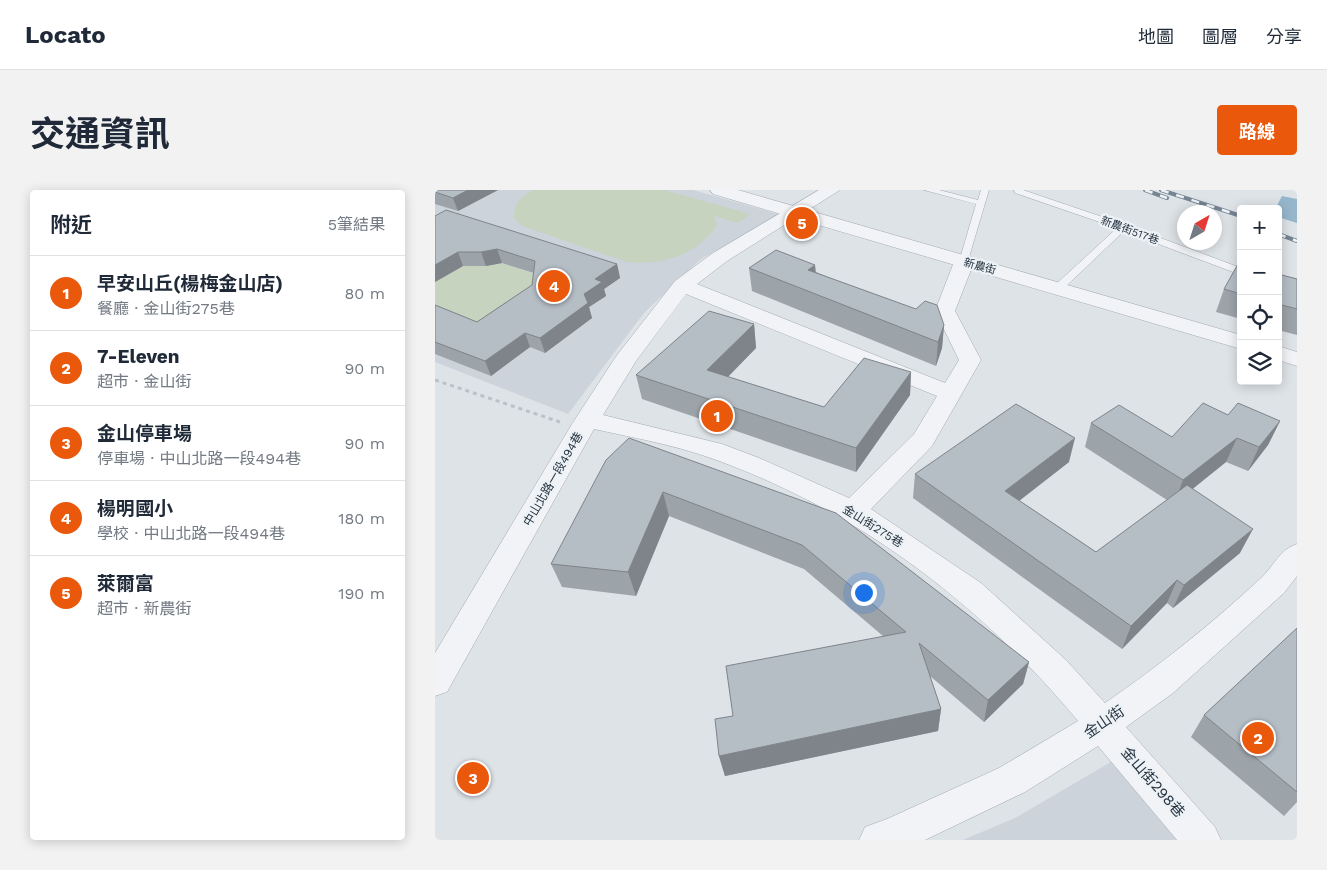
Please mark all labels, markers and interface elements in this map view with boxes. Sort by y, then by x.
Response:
text: Locato [25,21,106,49]
text: 地圖 [1138,26,1174,47]
text: 圖層 [1202,26,1238,47]
text: 分享 [1266,26,1302,47]
button: 路線 [1217,105,1297,155]
text: 交通資訊 [30,113,170,155]
pin: 5 [786,204,818,242]
north arrow [1177,205,1222,250]
map controls [1237,205,1282,385]
button: + [1237,205,1282,250]
text: 附近 [50,212,92,237]
street label: 新農街517巷 [1099,214,1161,247]
text: 5筆結果 [328,215,385,234]
button: − [1237,250,1282,295]
street label: 新農街 [962,256,997,277]
pin: 4 [538,267,570,305]
text: 早安山丘(楊梅金山店) [97,272,283,295]
text: 1 [63,284,69,303]
text: 80 m [344,284,385,303]
button: locate [1237,295,1282,340]
text: 餐廳 · 金山街275巷 [97,299,235,318]
button: layers [1237,340,1282,385]
text: 7-Eleven [97,345,180,368]
text: 2 [61,359,71,378]
text: 90 m [344,359,385,378]
text: 超市 · 金山街 [97,372,192,391]
pin: 1 [701,397,733,435]
text: 金山停車場 [97,422,192,445]
street label: 中山北路一段494巷 [520,430,586,528]
text: 3 [61,434,71,453]
text: 90 m [344,434,385,453]
text: 停車場 · 中山北路一段494巷 [97,449,301,468]
text: 楊明國小 [97,497,173,520]
street label: 金山街275巷 [840,502,906,550]
text: 4 [61,509,71,528]
text: 180 m [338,509,385,528]
text: 學校 · 中山北路一段494巷 [97,524,285,543]
text: 萊爾富 [97,572,154,595]
your location [851,580,877,606]
text: 5 [61,584,71,603]
text: 190 m [338,584,385,603]
text: 超市 · 新農街 [97,599,192,618]
street label: 金山街 [1080,702,1128,742]
pin: 2 [1242,719,1274,757]
street label: 金山街298巷 [1118,743,1188,821]
pin: 3 [457,759,489,797]

